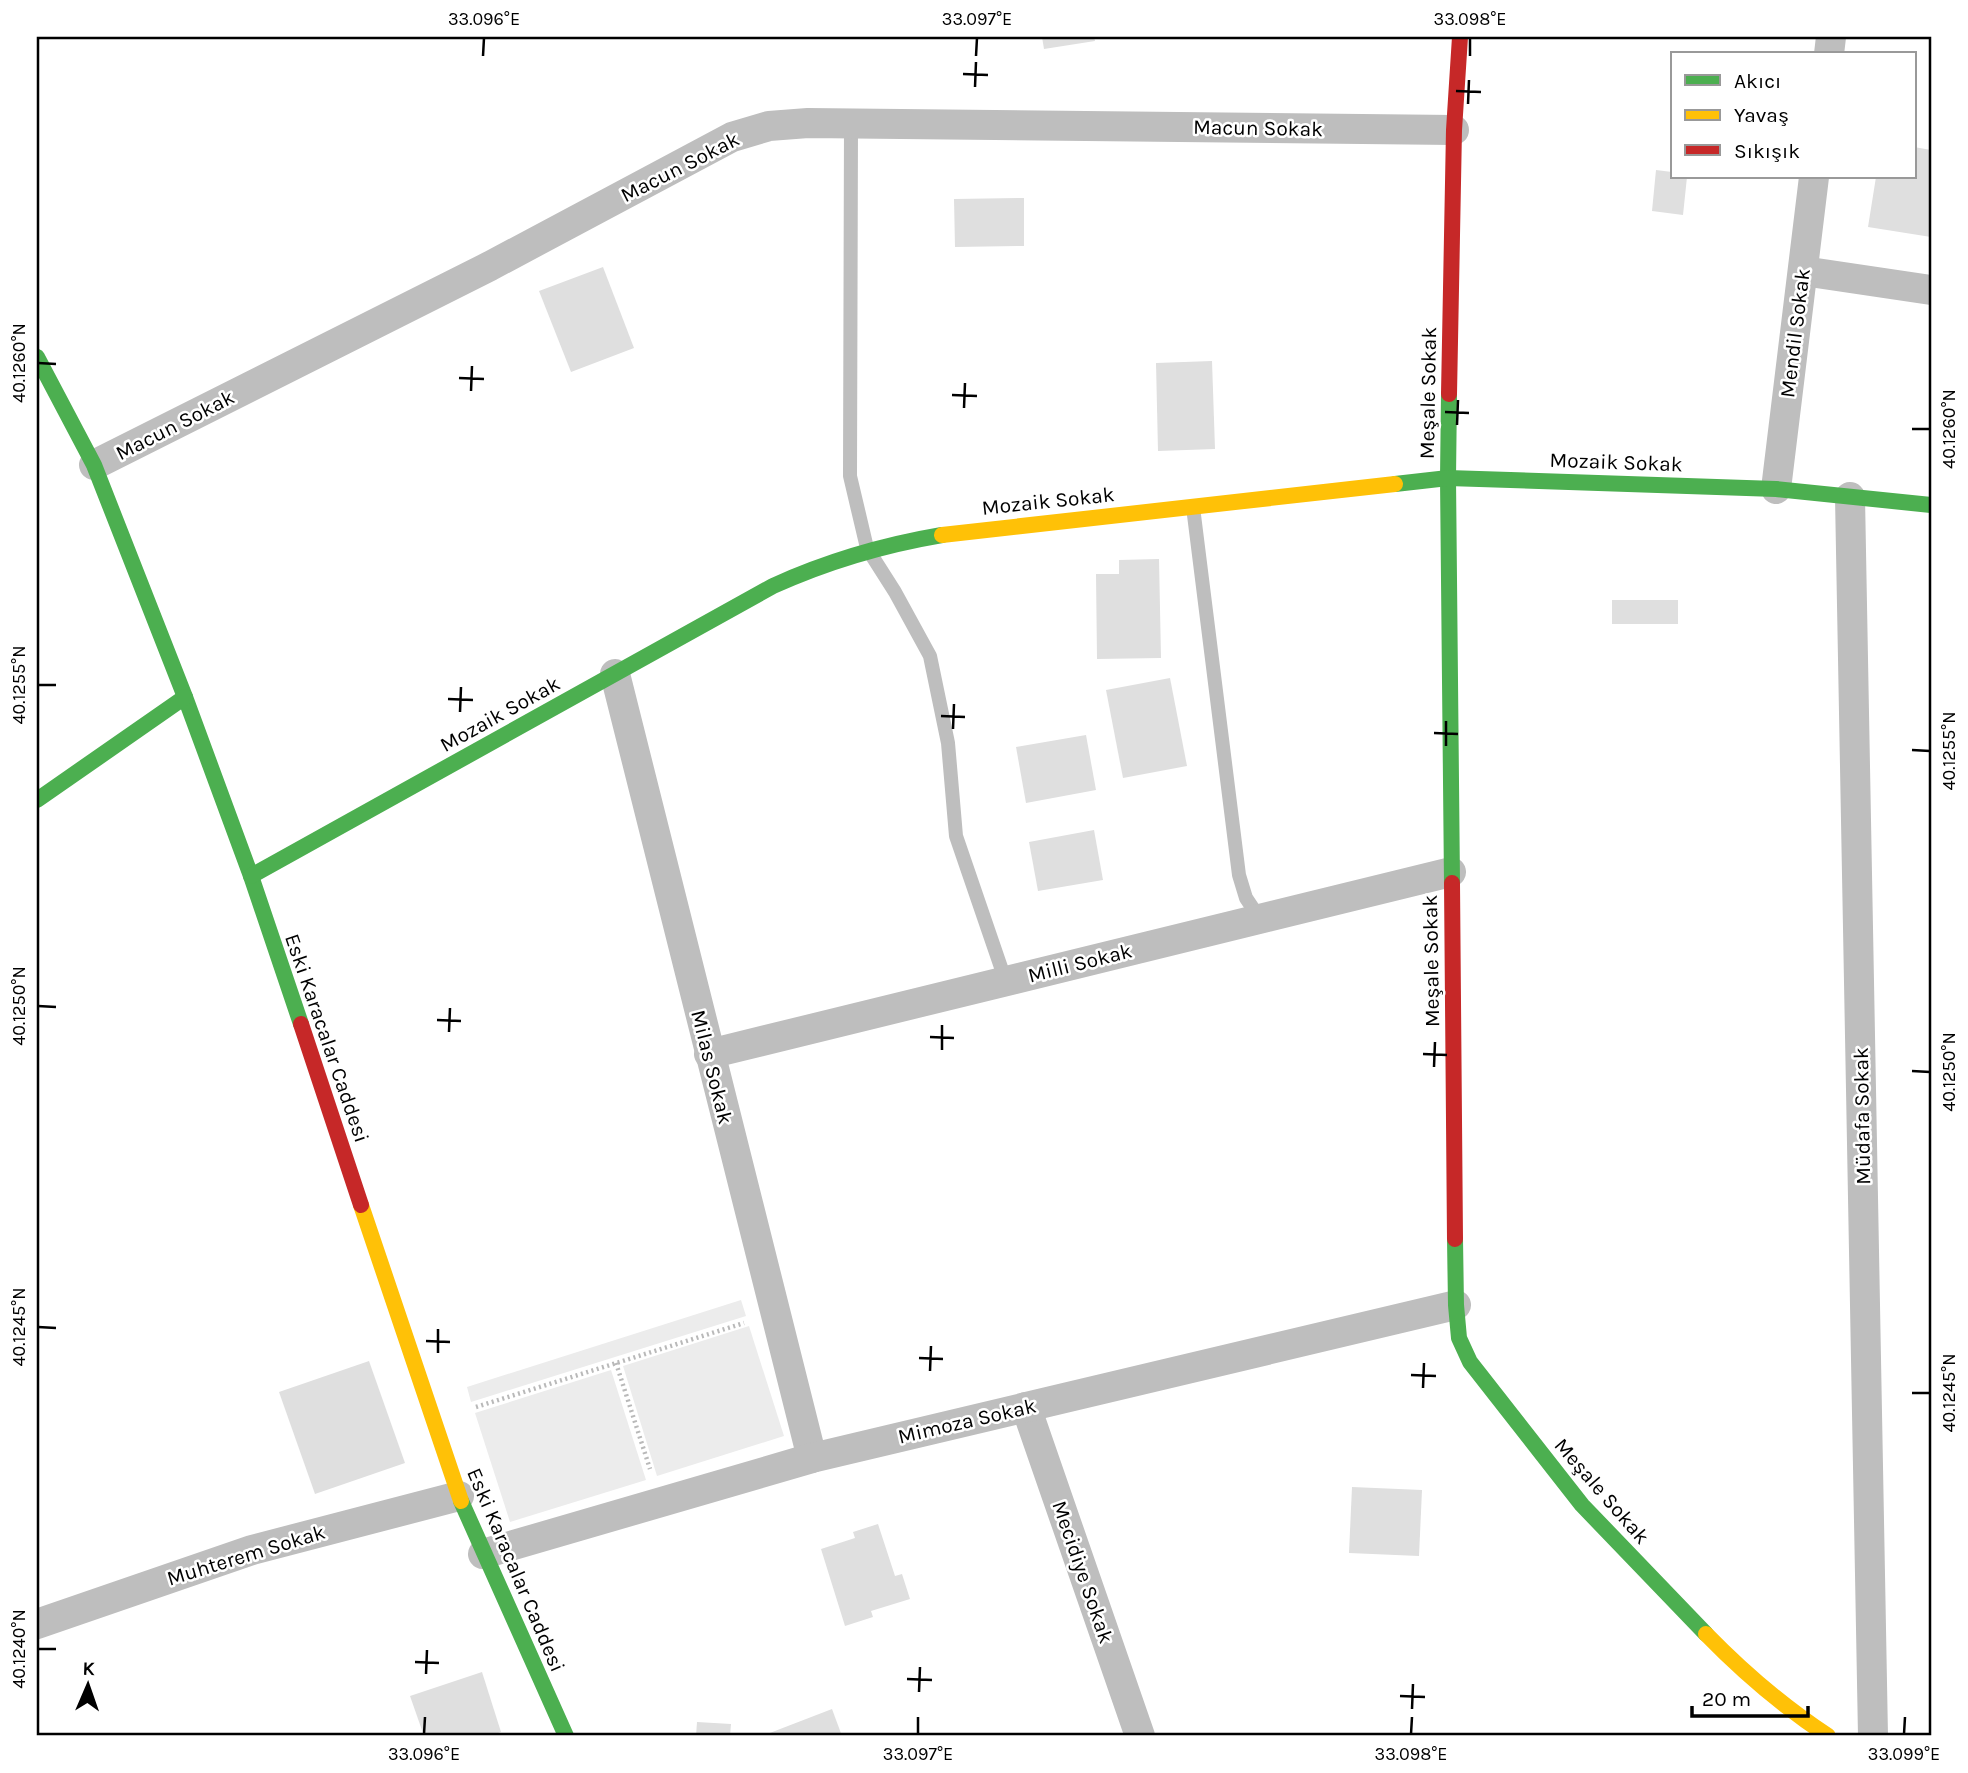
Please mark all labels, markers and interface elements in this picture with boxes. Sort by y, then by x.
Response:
text: 33.096°E [448,8,520,30]
text: 33.097°E [942,8,1012,30]
text: 33.098°E [1434,8,1506,30]
legend [1671,52,1916,178]
text: Akıcı [1734,69,1781,93]
text: Yavaş [1734,103,1789,127]
street label: Macun Sokak [1193,115,1323,141]
street label: Macun Sokak [617,127,743,207]
text: Sıkışık [1734,139,1800,163]
street label: Mendil Sokak [1775,267,1815,399]
text: 40.1260°N [8,323,30,403]
street label: Meşale Sokak [1415,327,1441,459]
street label: Macun Sokak [112,385,238,465]
text: 40.1260°N [1938,389,1960,469]
street label: Mozaik Sokak [1549,448,1683,476]
street label: Mozaik Sokak [980,482,1116,520]
text: 40.1255°N [8,645,30,725]
street label: Mozaik Sokak [436,671,564,757]
text: 40.1255°N [1938,711,1960,791]
street label: Meşale Sokak [1418,895,1444,1027]
street label: Eski Karacalar Caddesi [280,930,374,1146]
street label: Milli Sokak [1025,938,1135,988]
text: 40.1250°N [8,966,30,1046]
street label: Milas Sokak [686,1007,738,1127]
text: 40.1250°N [1938,1032,1960,1112]
street label: Müdafa Sokak [1849,1047,1875,1185]
text: 40.1245°N [8,1288,30,1367]
text: 40.1245°N [1938,1354,1960,1433]
street label: Mimoza Sokak [896,1393,1039,1449]
street label: Meşale Sokak [1550,1433,1655,1549]
street label: Eski Karacalar Caddesi [462,1464,570,1676]
street label: Mecidiye Sokak [1047,1498,1119,1647]
street label: Muhterem Sokak [164,1519,328,1590]
text: 40.1240°N [8,1609,30,1689]
north arrow [52,1650,122,1720]
text: K [82,1658,96,1680]
scale bar [1692,1675,1807,1719]
text: 20 m [1702,1687,1751,1711]
text: 33.096°E [388,1743,460,1765]
text: 33.097°E [883,1743,953,1765]
text: 33.098°E [1375,1743,1447,1765]
text: 33.099°E [1868,1743,1940,1765]

